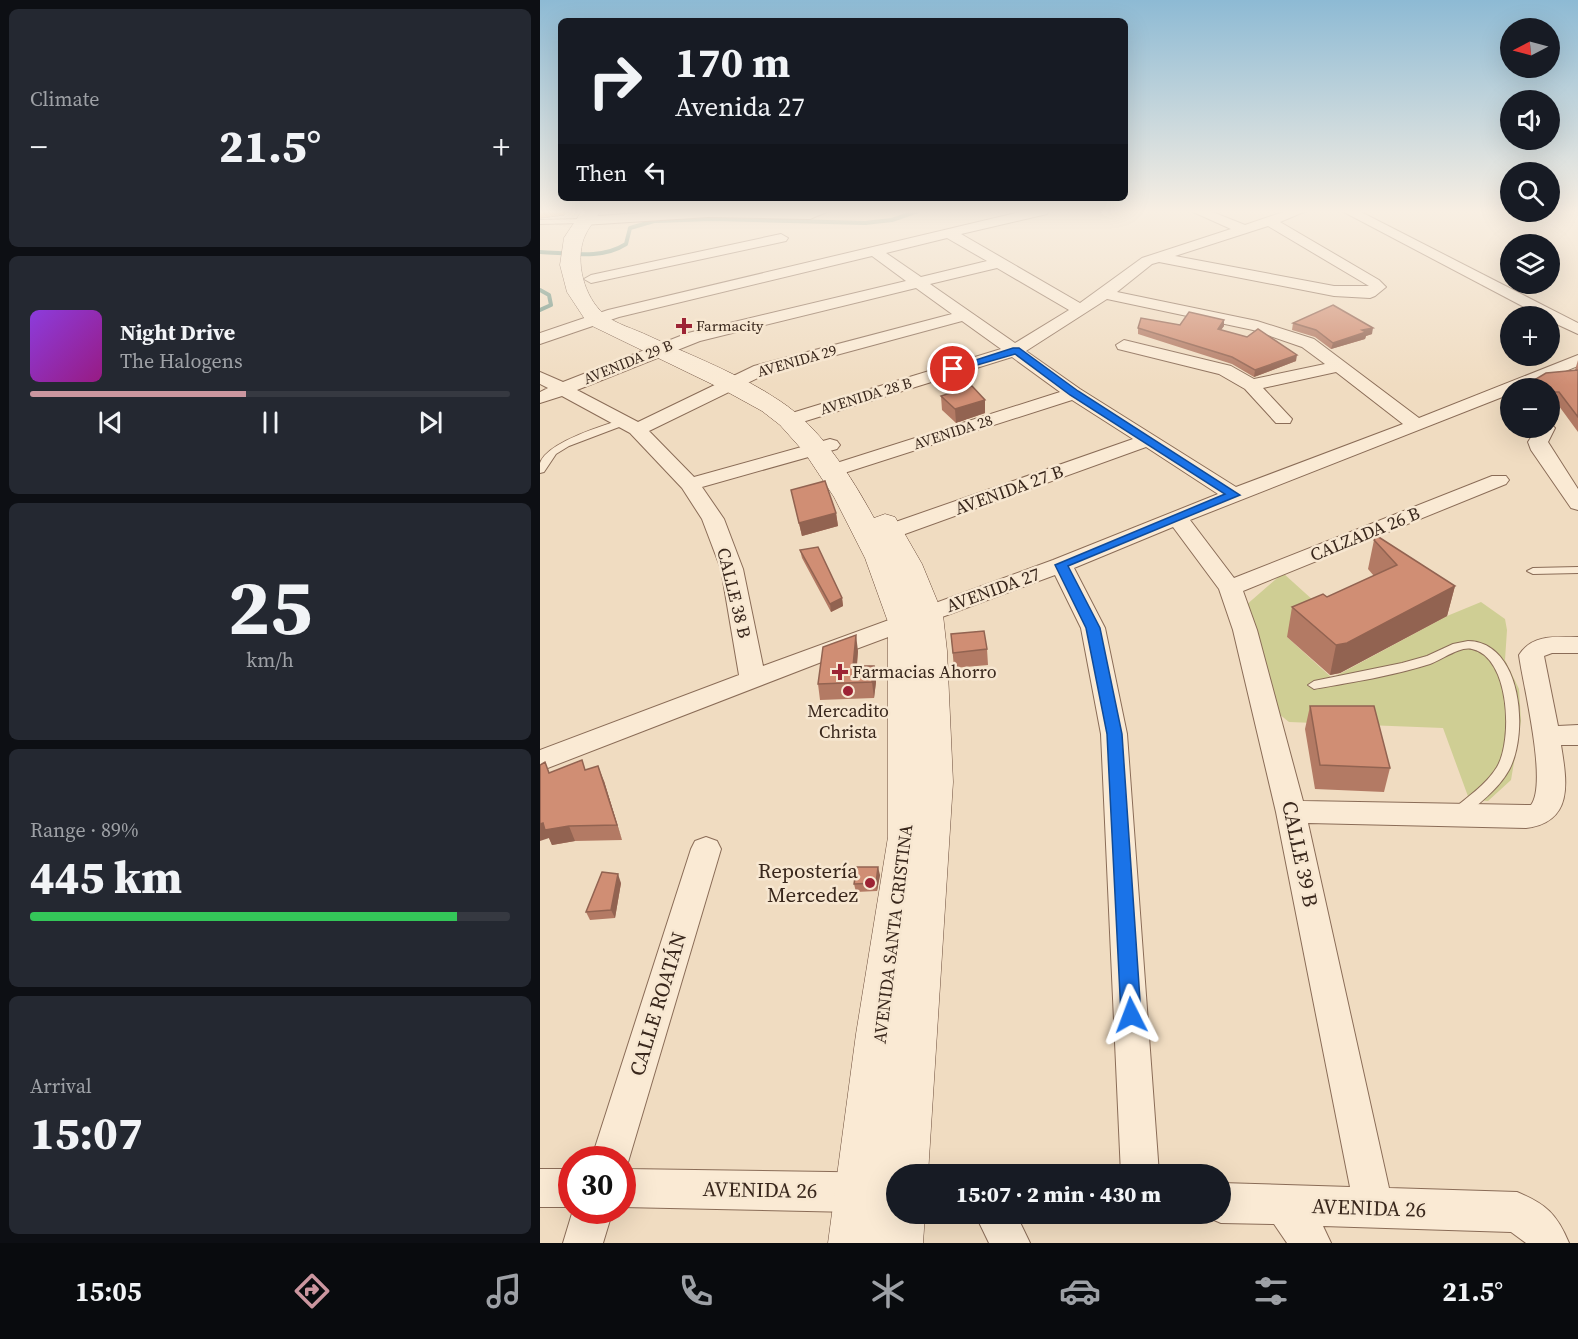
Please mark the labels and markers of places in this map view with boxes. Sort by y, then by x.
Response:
place label: Farmacity [696,315,764,336]
marker: Farmacity [677,319,691,333]
pin [927,343,978,394]
place label: Farmacias Ahorro [852,659,997,684]
marker: Farmacias Ahorro [833,665,847,679]
marker: Mercadito Christa [841,684,855,698]
place label: Mercadito Christa [807,698,889,744]
place label: Repostería Mercedez [758,856,858,909]
marker: Repostería Mercedez [863,876,877,890]

